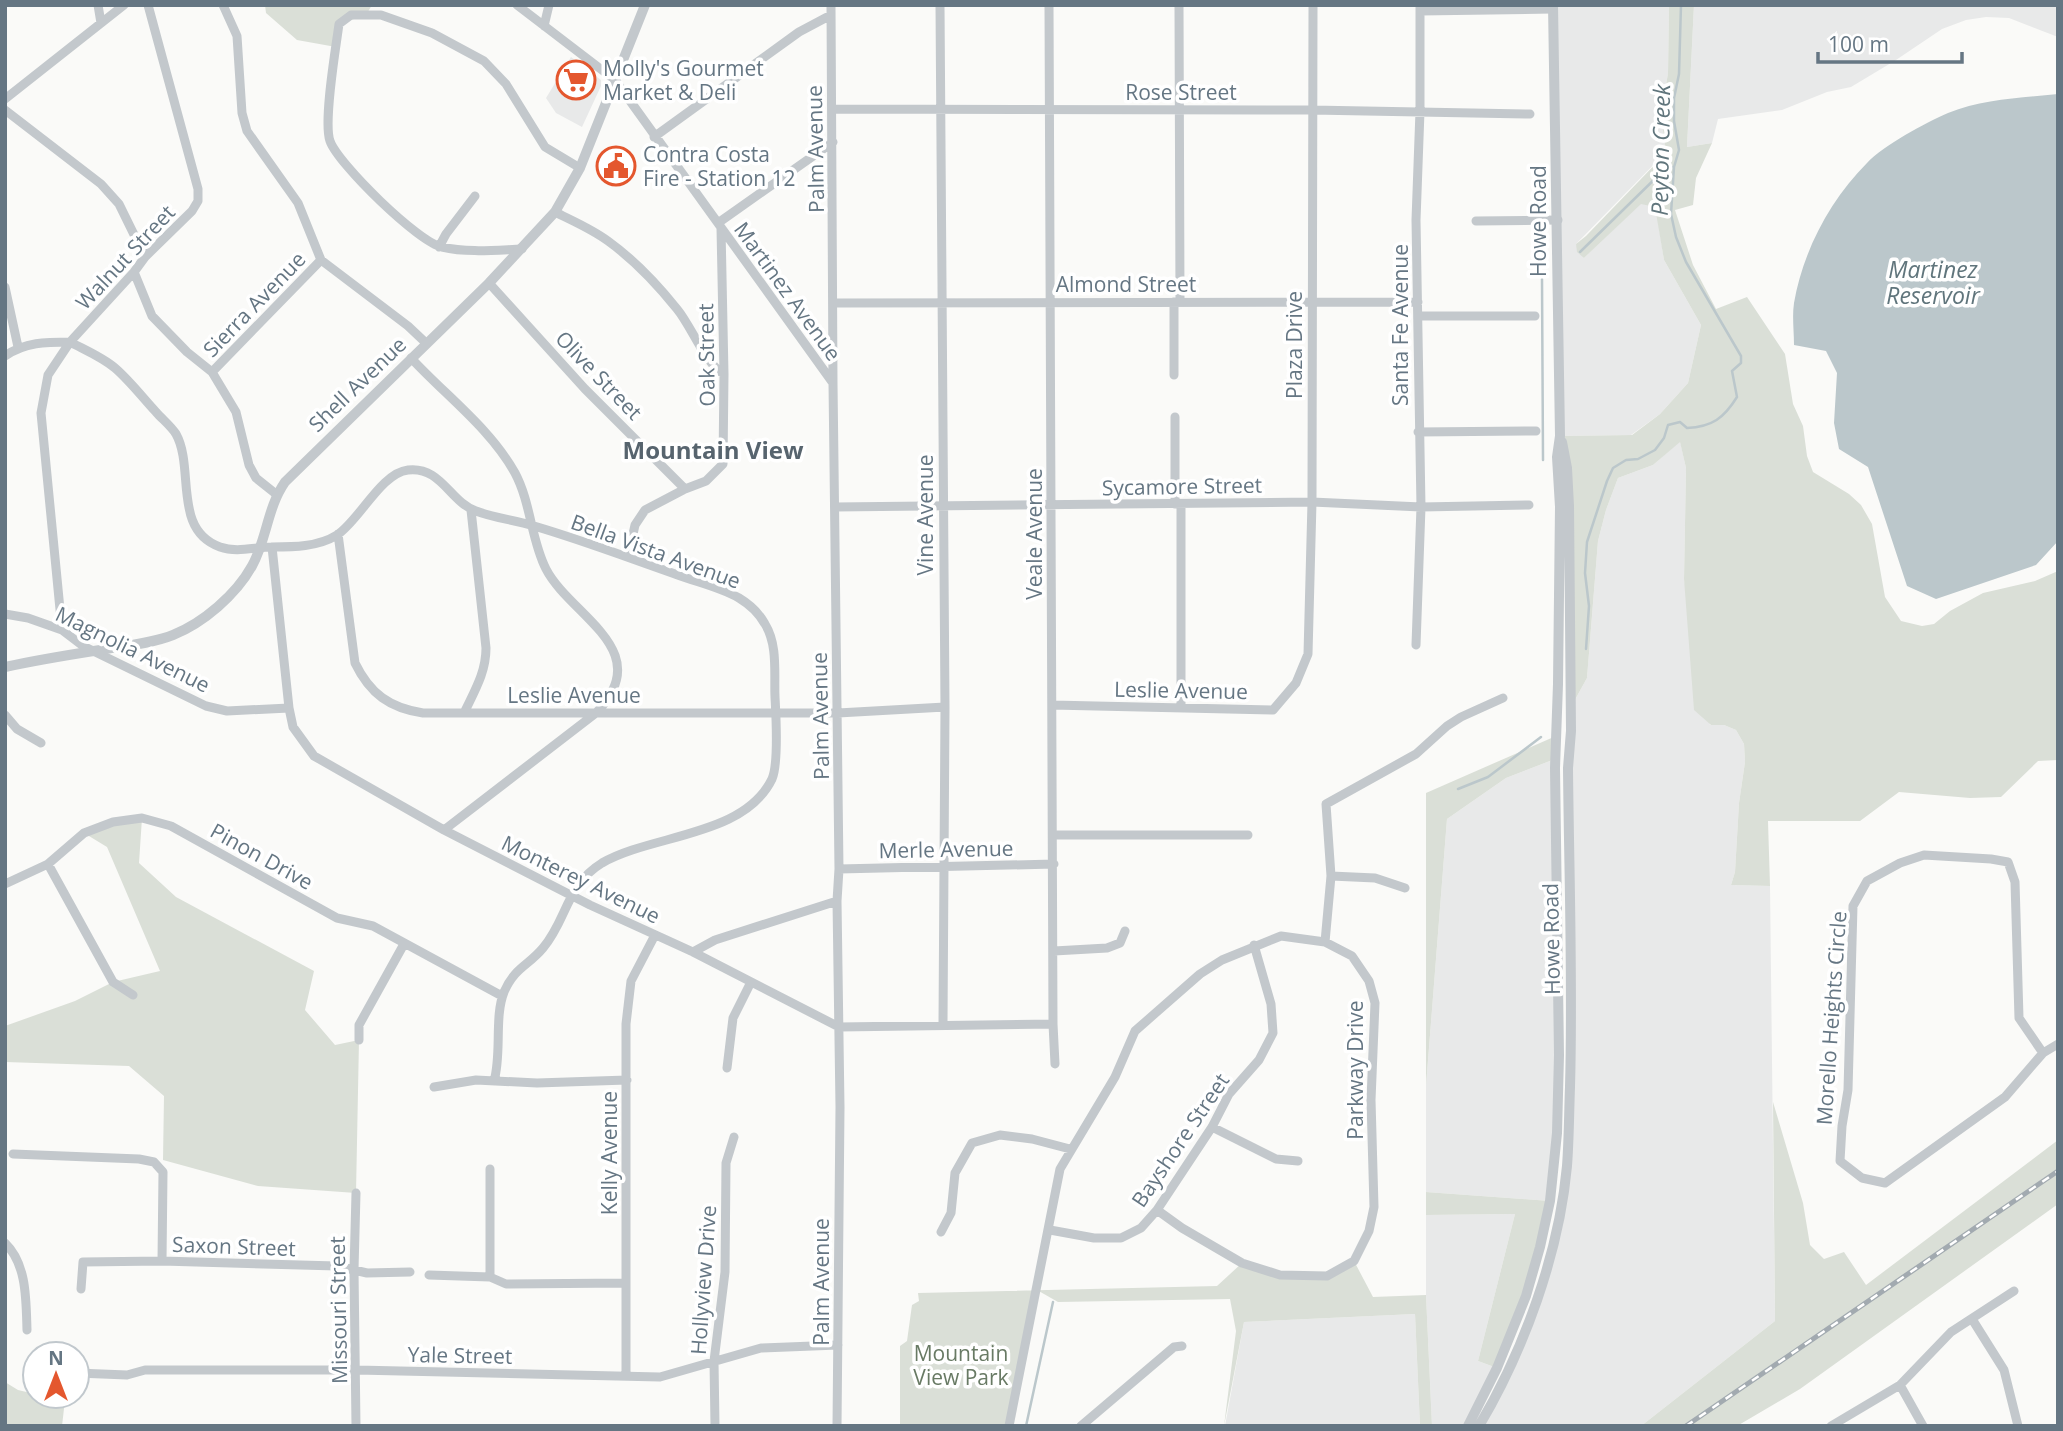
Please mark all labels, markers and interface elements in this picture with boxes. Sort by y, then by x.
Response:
scale bar [1818,21,1962,65]
text: 100 m [1828,30,1889,58]
place label: Molly's Gourmet Market & Deli [603,54,764,106]
supermarket icon: Molly's Gourmet Market & Deli [555,59,597,101]
street label: Rose Street [1125,78,1237,106]
water label: Peyton Creek [1643,83,1677,216]
street label: Palm Avenue [800,85,830,213]
place label: Contra Costa Fire - Station 12 [643,140,796,192]
public building icon: Contra Costa Fire - Station 12 [595,145,637,187]
street label: Howe Road [1524,165,1552,277]
street label: Walnut Street [69,199,181,315]
street label: Martinez Avenue [728,216,848,366]
street label: Santa Fe Avenue [1386,244,1414,406]
street label: Sierra Avenue [197,245,311,363]
water label: Martinez Reservoir [1886,253,1981,311]
street label: Almond Street [1056,270,1196,298]
street label: Plaza Drive [1280,291,1308,399]
street label: Oak Street [691,303,721,407]
street label: Olive Street [550,325,648,425]
street label: Shell Avenue [302,330,412,438]
district label: Mountain View [623,433,804,466]
street label: Vine Avenue [911,454,939,576]
street label: Veale Avenue [1020,468,1048,600]
street label: Sycamore Street [1102,471,1262,501]
street label: Bella Vista Avenue [567,507,745,595]
street label: Magnolia Avenue [51,600,215,698]
street label: Palm Avenue [805,652,835,780]
street label: Leslie Avenue [1114,675,1248,705]
street label: Leslie Avenue [507,681,641,709]
street label: Pinon Drive [206,816,318,896]
street label: Monterey Avenue [497,828,665,930]
street label: Merle Avenue [878,834,1014,864]
street label: Howe Road [1536,883,1566,995]
street label: Morello Heights Circle [1810,910,1852,1126]
street label: Parkway Drive [1341,1000,1369,1140]
street label: Bayshore Street [1125,1068,1235,1212]
street label: Kelly Avenue [595,1091,623,1215]
street label: Hollyview Drive [684,1204,722,1356]
street label: Palm Avenue [807,1218,835,1346]
street label: Saxon Street [172,1230,296,1262]
street label: Missouri Street [323,1236,353,1384]
park label: Mountain View Park [913,1339,1009,1391]
north arrow [21,1340,91,1410]
street label: Yale Street [407,1340,513,1370]
text: N [48,1345,64,1371]

